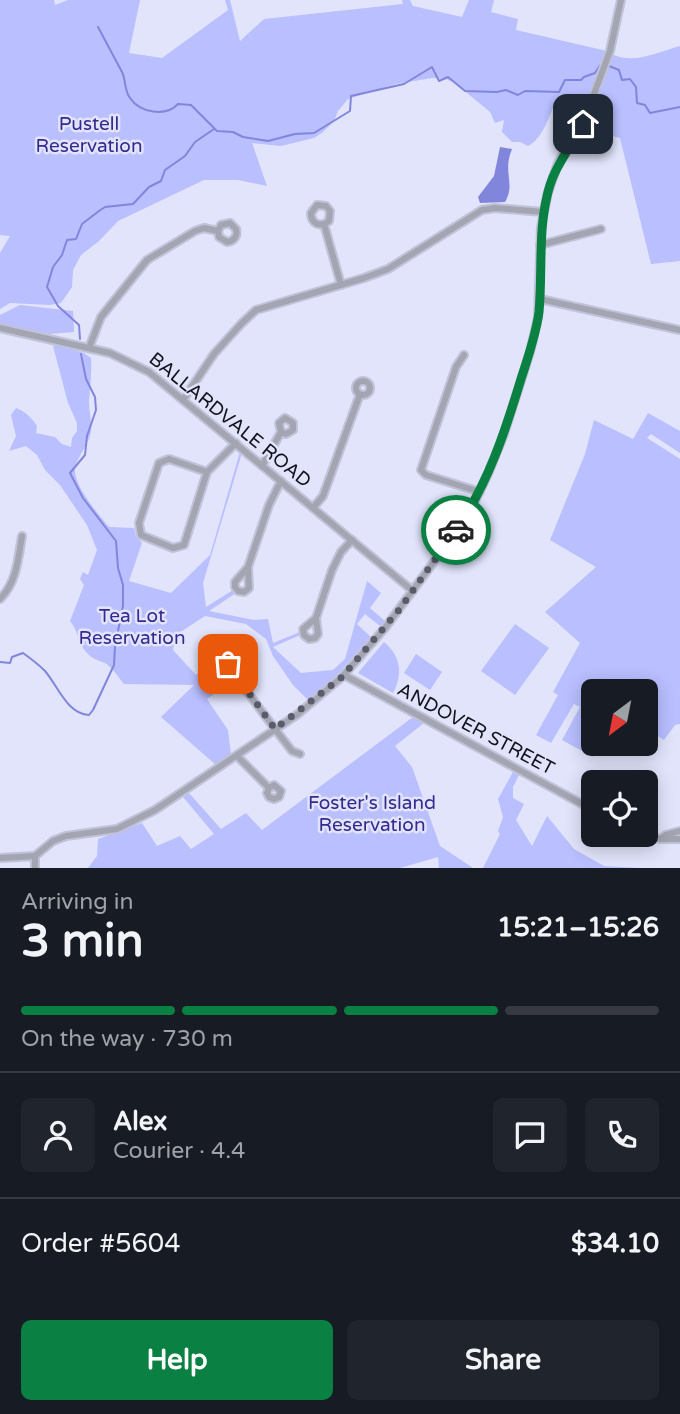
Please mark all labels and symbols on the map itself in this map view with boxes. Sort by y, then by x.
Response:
pin [553,94,613,154]
park label: Pustell Reservation [36,113,142,157]
street label: BALLARDVALE ROAD [145,348,315,492]
courier [421,495,491,565]
park label: Tea Lot Reservation [79,605,185,649]
pin [198,634,258,694]
street label: ANDOVER STREET [394,678,559,780]
north arrow [581,679,658,756]
park label: Foster's Island Reservation [308,792,436,836]

